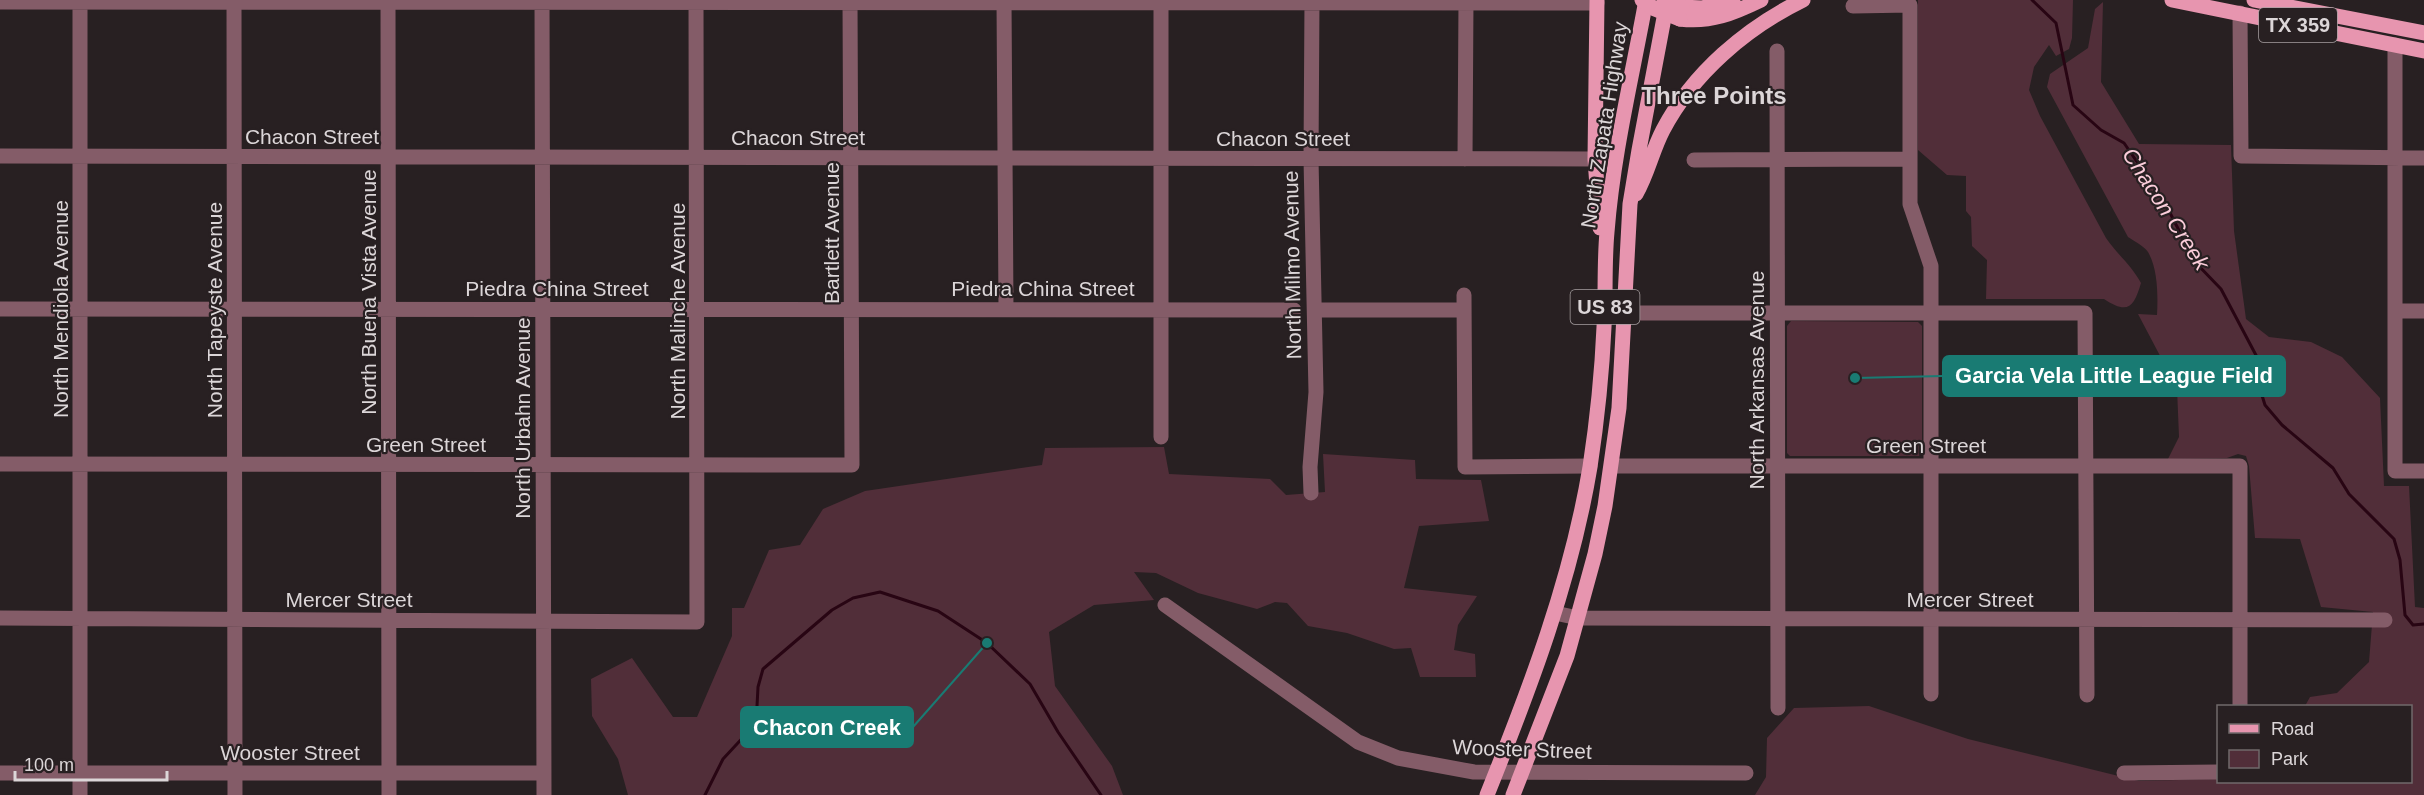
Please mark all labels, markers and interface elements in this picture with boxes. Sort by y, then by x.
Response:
road number: TX 359 [2259,8,2337,42]
street label: North Zapata Highway [1576,20,1632,230]
district label: Three Points [1641,82,1787,109]
street label: Chacon Street [245,125,379,148]
street label: Chacon Street [731,126,865,149]
street label: Chacon Street [1216,127,1350,150]
water label: Chacon Creek [2117,143,2215,276]
street label: Bartlett Avenue [820,162,843,304]
street label: North Buena Vista Avenue [357,169,380,415]
street label: North Milmo Avenue [1279,170,1305,360]
street label: North Mendiola Avenue [49,200,72,418]
street label: North Tapeyste Avenue [203,202,226,418]
street label: North Malinche Avenue [666,203,689,419]
street label: North Arkansas Avenue [1745,270,1768,490]
street label: Piedra China Street [465,277,649,300]
street label: Piedra China Street [951,277,1135,300]
road number: US 83 [1570,290,1640,324]
street label: North Urbahn Avenue [511,317,534,519]
callout: Garcia Vela Little League Field [1943,356,2285,396]
text: Garcia Vela Little League Field [1955,363,2273,388]
street label: Green Street [366,433,486,456]
street label: Green Street [1866,434,1986,457]
street label: Mercer Street [285,588,413,611]
street label: Mercer Street [1906,588,2034,611]
legend [2217,705,2412,783]
callout: Chacon Creek [741,707,913,747]
text: Chacon Creek [753,715,902,740]
text: Road [2271,719,2314,739]
street label: Wooster Street [1452,735,1592,763]
street label: Wooster Street [220,741,360,764]
scale bar [15,744,166,782]
text: Park [2271,749,2309,769]
text: 100 m [24,755,74,775]

